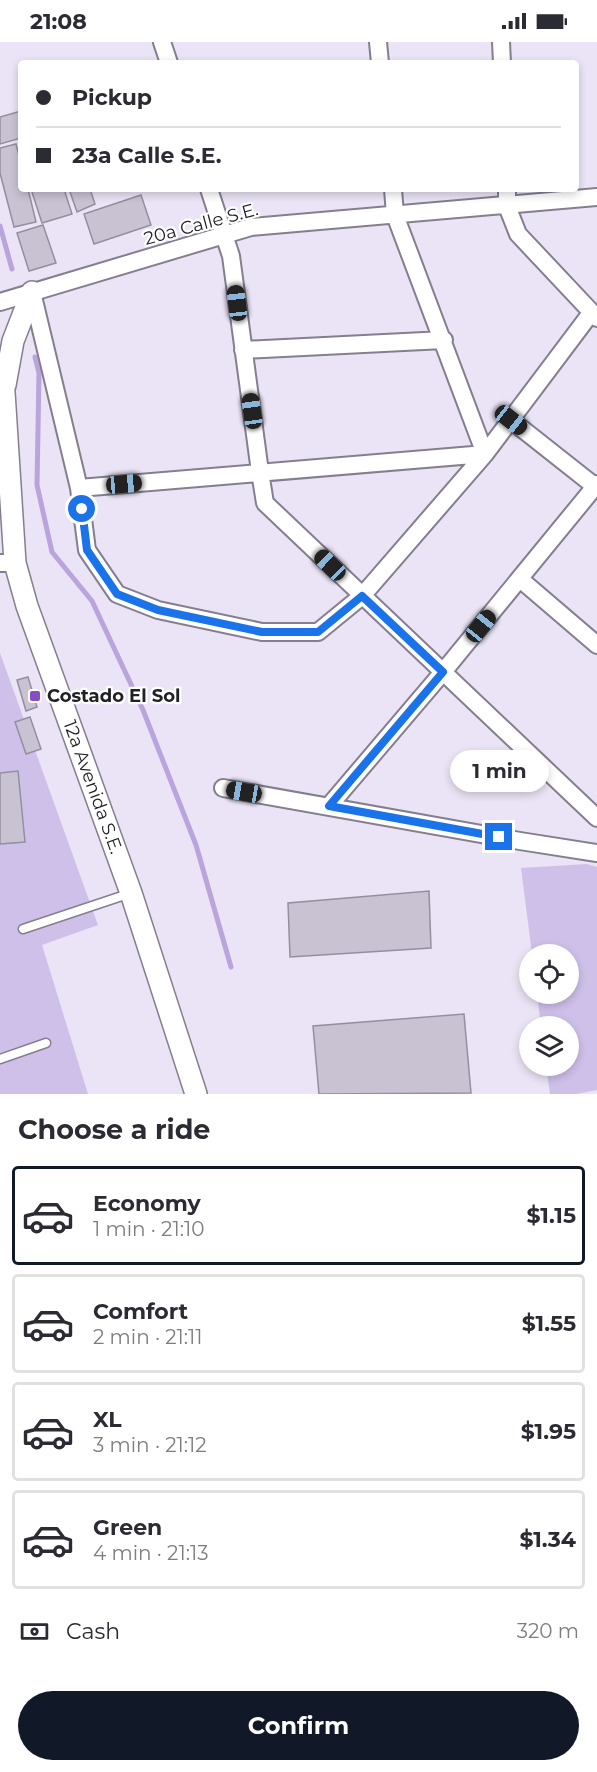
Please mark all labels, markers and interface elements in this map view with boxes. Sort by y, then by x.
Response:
text: 21:08 [30,8,87,35]
text: Pickup [72,84,152,111]
text: 23a Calle S.E. [72,142,222,169]
street label: 20a Calle S.E. [142,198,260,250]
car [226,284,248,322]
car [241,392,263,430]
car [491,402,531,438]
car [105,473,143,495]
route start [68,495,95,522]
car [311,546,349,584]
car [463,606,499,646]
place label: Costado El Sol [47,685,180,707]
marker: Costado El Sol [28,689,42,703]
street label: 12a Avenida S.E. [59,717,127,857]
callout: 1 min [450,750,548,792]
text: 1 min [472,759,527,783]
car [225,780,263,804]
route end [485,823,512,850]
map controls [519,944,579,1076]
button: locate [519,944,579,1004]
button: layers [519,1016,579,1076]
text: Choose a ride [18,1113,210,1146]
icon: car [21,1189,75,1243]
text: Economy [93,1190,201,1217]
text: $1.15 [526,1202,576,1229]
text: 1 min · 21:10 [93,1217,204,1241]
icon: car [21,1297,75,1351]
text: Comfort [93,1298,188,1325]
text: $1.55 [522,1310,576,1337]
text: 2 min · 21:11 [93,1325,203,1349]
icon: car [21,1405,75,1459]
text: XL [93,1406,122,1433]
text: $1.95 [521,1418,576,1445]
text: 3 min · 21:12 [93,1433,207,1457]
icon: car [21,1513,75,1567]
text: Green [93,1514,162,1541]
text: $1.34 [519,1526,576,1553]
text: 4 min · 21:13 [93,1541,208,1565]
icon: cash [18,1615,51,1648]
text: Cash [66,1618,120,1645]
text: 320 m [517,1619,579,1643]
button: Confirm [18,1691,579,1760]

